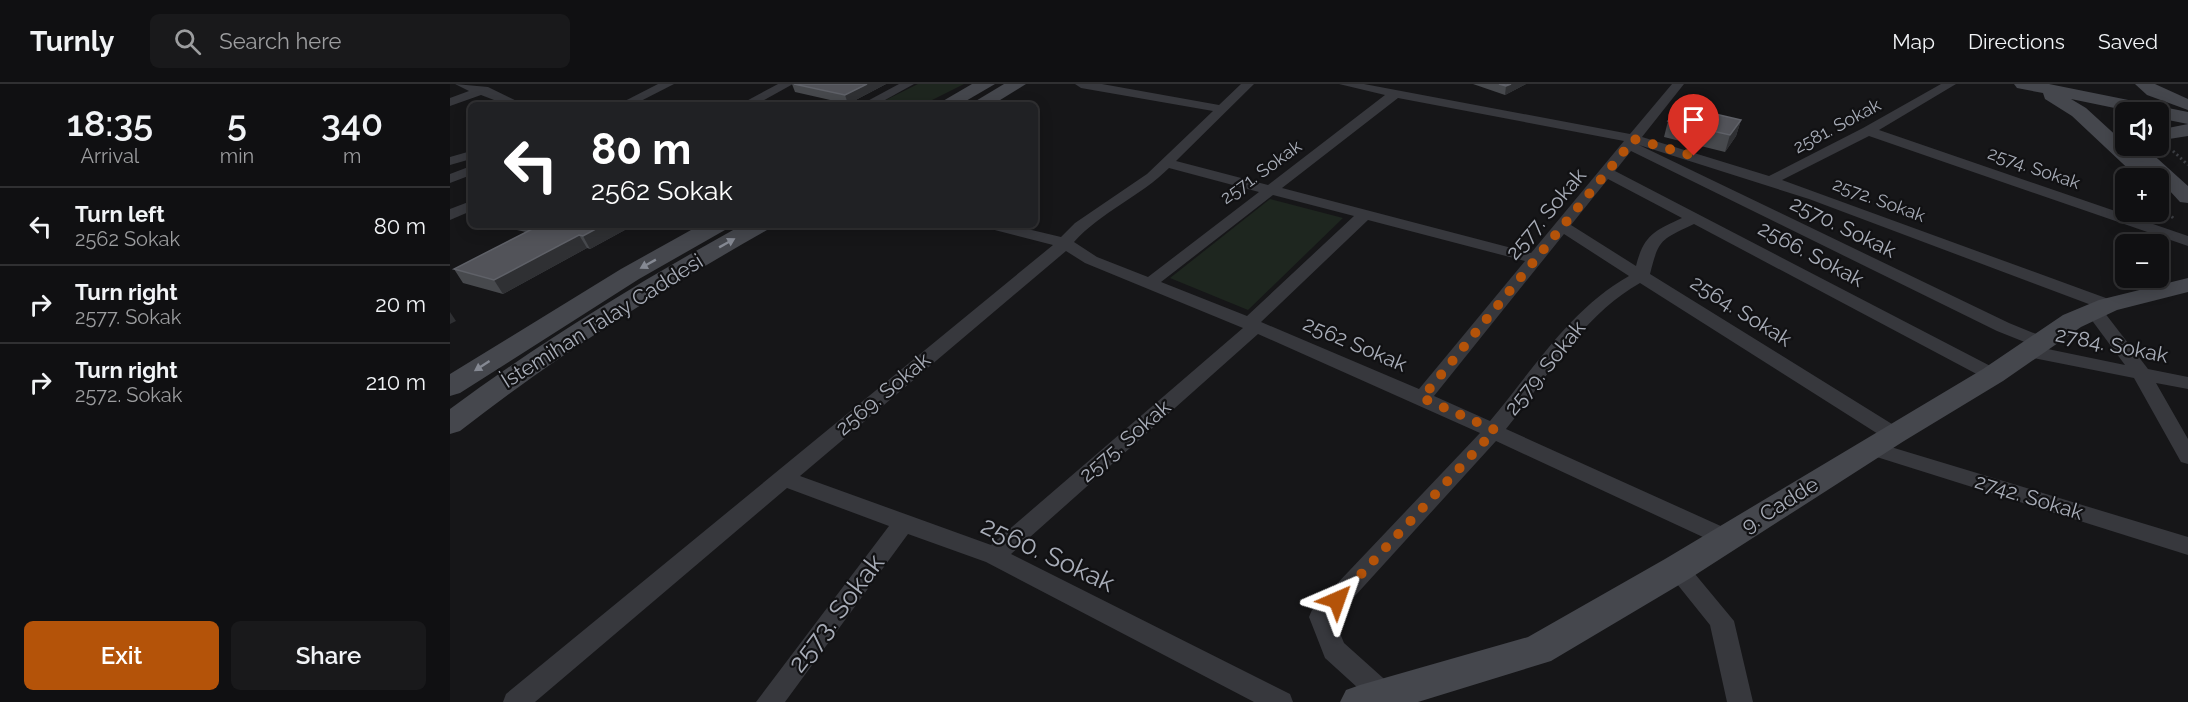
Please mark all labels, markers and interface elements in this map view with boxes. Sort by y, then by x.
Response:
search box [150,14,570,68]
text: Turnly [30,25,114,58]
icon: search [171,25,204,58]
text: Search here [219,28,341,54]
text: Map [1892,29,1935,54]
text: Directions [1968,29,2065,54]
text: Saved [2098,29,2158,54]
pin [1668,94,1719,156]
street label: 2581. Sokak [1789,94,1885,157]
text: 18:35 [67,102,153,144]
text: 5 [227,102,247,144]
text: 340 [321,102,383,144]
map controls [2115,102,2169,288]
button: sound [2115,102,2169,156]
icon: arrive [1677,103,1710,136]
text: 80 m [591,125,691,174]
icon: left [492,126,570,204]
street label: 2571. Sokak [1216,135,1306,208]
street label: 2574. Sokak [1985,142,2083,193]
text: Arrival [81,144,139,168]
text: min [220,144,254,168]
text: m [343,144,361,168]
street label: 2577. Sokak [1500,163,1591,264]
button: + [2115,168,2169,222]
street label: 2572. Sokak [1830,173,1929,226]
text: 2562 Sokak [591,175,733,206]
street label: 2570. Sokak [1786,190,1900,263]
text: Turn left [75,201,165,227]
icon: left [24,210,57,243]
text: 80 m [374,213,426,239]
street label: 2566. Sokak [1754,215,1868,292]
text: 2562 Sokak [75,227,180,251]
button: − [2115,234,2169,288]
one-way arrow [719,238,736,248]
street label: İstemihan Talay Caddesi [496,248,707,393]
one-way arrow [639,259,656,269]
street label: 2564. Sokak [1686,270,1797,352]
text: Turn right [75,279,178,305]
icon: right [24,288,57,321]
text: 20 m [375,291,426,317]
text: 2577. Sokak [75,305,181,329]
street label: 2562 Sokak [1300,310,1411,377]
street label: 2579. Sokak [1499,316,1590,420]
street label: 2784. Sokak [2054,321,2171,368]
street label: 2569. Sokak [830,347,935,440]
text: Turn right [75,357,178,383]
one-way arrow [474,360,490,371]
icon: right [24,366,57,399]
text: 210 m [366,369,426,395]
text: 2572. Sokak [75,383,182,407]
street label: 2575. Sokak [1074,394,1175,487]
street label: 2742. Sokak [1972,468,2086,525]
street label: 9. Cadde [1737,471,1823,538]
street label: 2560. Sokak [977,510,1120,598]
street label: 2573. Sokak [782,548,890,678]
position arrow [1305,568,1369,632]
button: Exit [24,621,219,690]
button: Share [231,621,426,690]

